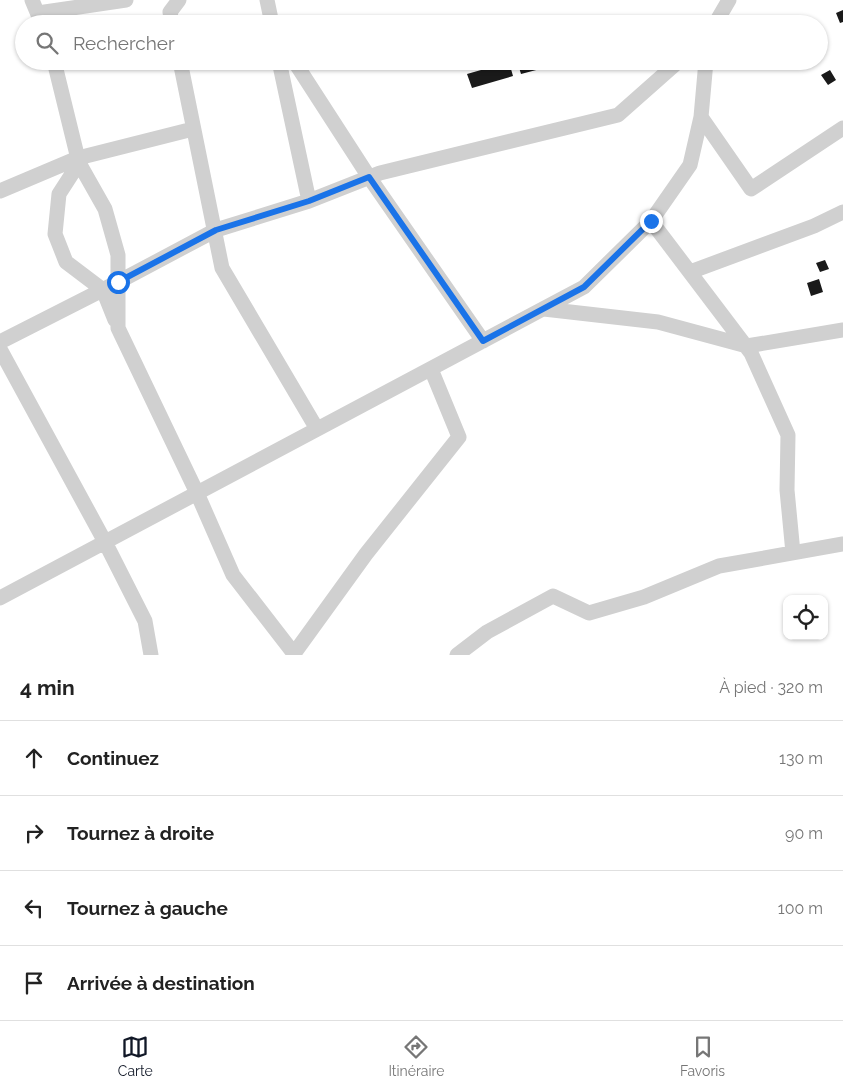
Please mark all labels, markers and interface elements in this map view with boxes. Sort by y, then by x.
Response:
search box [15,15,828,70]
icon: search [33,29,61,57]
text: Rechercher [73,32,175,54]
route end [640,210,663,233]
route start [107,271,130,294]
map controls [783,595,828,640]
button: locate [783,595,828,640]
text: 4 min [20,675,75,700]
text: À pied · 320 m [719,678,823,697]
icon: ahead [20,744,48,772]
text: Continuez [67,747,159,769]
text: 130 m [779,749,823,768]
icon: right [20,819,48,847]
text: Tournez à droite [67,822,214,844]
text: 90 m [785,824,823,843]
icon: left [20,894,48,922]
text: Tournez à gauche [67,897,228,919]
text: 100 m [778,899,823,918]
icon: arrive [20,969,48,997]
text: Arrivée à destination [67,972,255,994]
tab: Carte [118,1033,153,1079]
tab: Itinéraire [388,1033,444,1079]
tab: Favoris [680,1033,725,1079]

